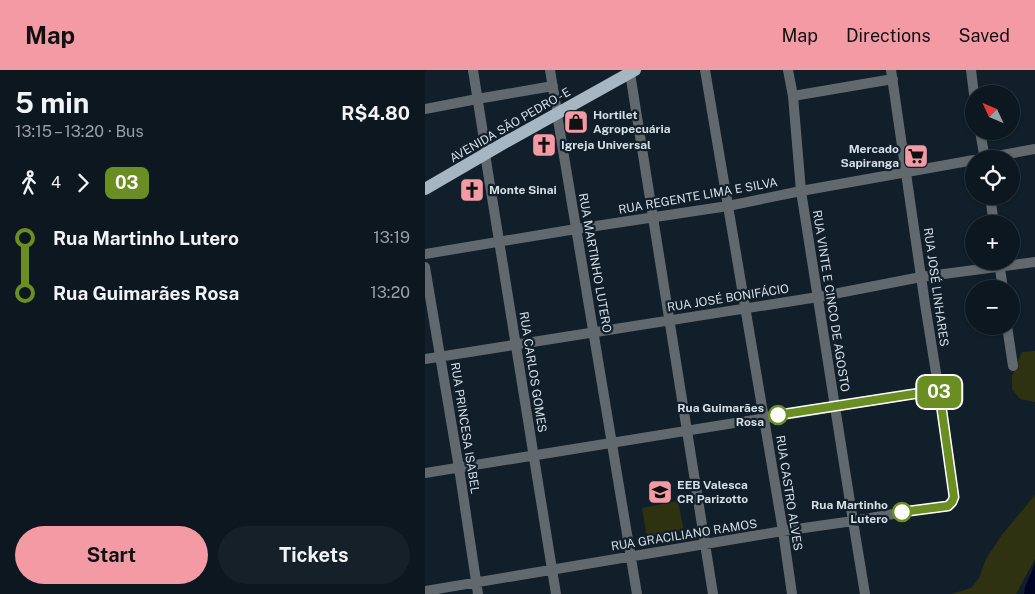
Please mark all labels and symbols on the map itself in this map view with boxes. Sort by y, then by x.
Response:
street label: AVENIDA SÃO PEDRO - E [447,85,573,165]
north arrow [965,85,1020,140]
place label: Hortilet Agropecuária [593,108,671,136]
shop icon: Hortilet Agropecuária [563,109,589,135]
church icon: Igreja Universal [531,132,557,158]
place label: Igreja Universal [561,138,651,152]
place label: Mercado Sapiranga [841,142,899,170]
supermarket icon: Mercado Sapiranga [903,143,929,169]
street label: RUA REGENTE LIMA E SILVA [617,175,779,217]
church icon: Monte Sinai [459,177,485,203]
place label: Monte Sinai [489,183,557,197]
street label: RUA MARTINHO LUTERO [576,192,614,334]
street label: RUA VINTE E CINCO DE AGOSTO [810,209,852,393]
street label: RUA JOSÉ LINHARES [921,227,951,347]
street label: RUA JOSÉ BONIFÁCIO [666,281,790,315]
street label: RUA CARLOS GOMES [517,311,549,433]
street label: RUA PRINCESA ISABEL [448,361,482,495]
line badge: 03 [917,376,961,408]
place label: Rua Guimarães Rosa [677,401,764,429]
marker: Rua Guimarães Rosa [768,405,788,425]
street label: RUA CASTRO ALVES [773,434,805,552]
place label: EEB Valesca CR Parizotto [677,478,748,506]
school or university icon: EEB Valesca CR Parizotto [647,479,673,505]
place label: Rua Martinho Lutero [811,498,888,526]
marker: Rua Martinho Lutero [892,502,912,522]
street label: RUA GRACILIANO RAMOS [610,517,758,553]

